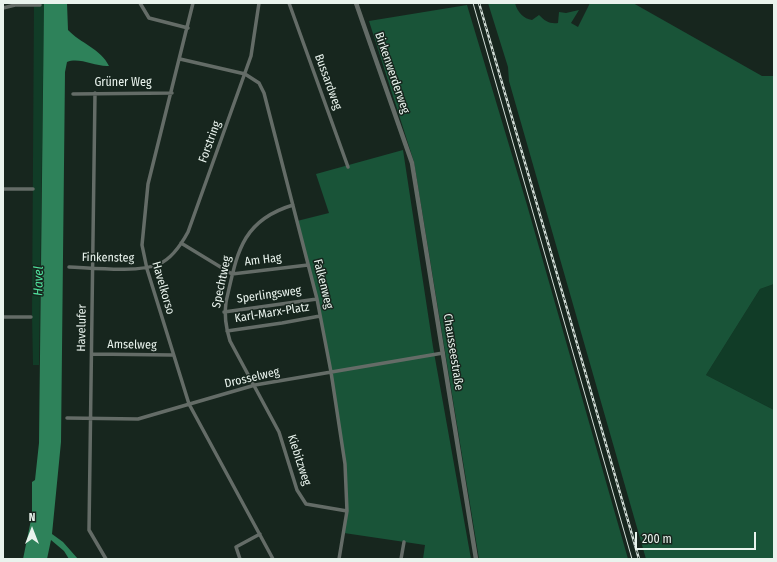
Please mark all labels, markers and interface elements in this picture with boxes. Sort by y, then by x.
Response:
street label: Birkenwerderweg [371,30,413,116]
street label: Bussardweg [311,52,345,112]
street label: Grüner Weg [94,76,152,90]
street label: Forstring [196,119,224,165]
street label: Finkensteg [82,250,134,266]
street label: Am Hag [244,251,282,269]
street label: Spechtweg [209,255,235,309]
street label: Falkenweg [310,258,336,310]
street label: Havelkorso [149,260,177,316]
water label: Havel [31,266,47,296]
street label: Sperlingsweg [236,283,302,307]
street label: Karl-Marx-Platz [234,300,310,326]
street label: Havelufer [74,304,90,352]
street label: Chausseestraße [440,313,466,391]
street label: Amselweg [107,337,157,353]
street label: Drosselweg [223,365,281,391]
street label: Kiebitzweg [284,433,314,487]
north arrow [12,510,52,550]
text: N [29,511,35,524]
scale bar [637,524,758,550]
text: 200 m [642,532,672,546]

